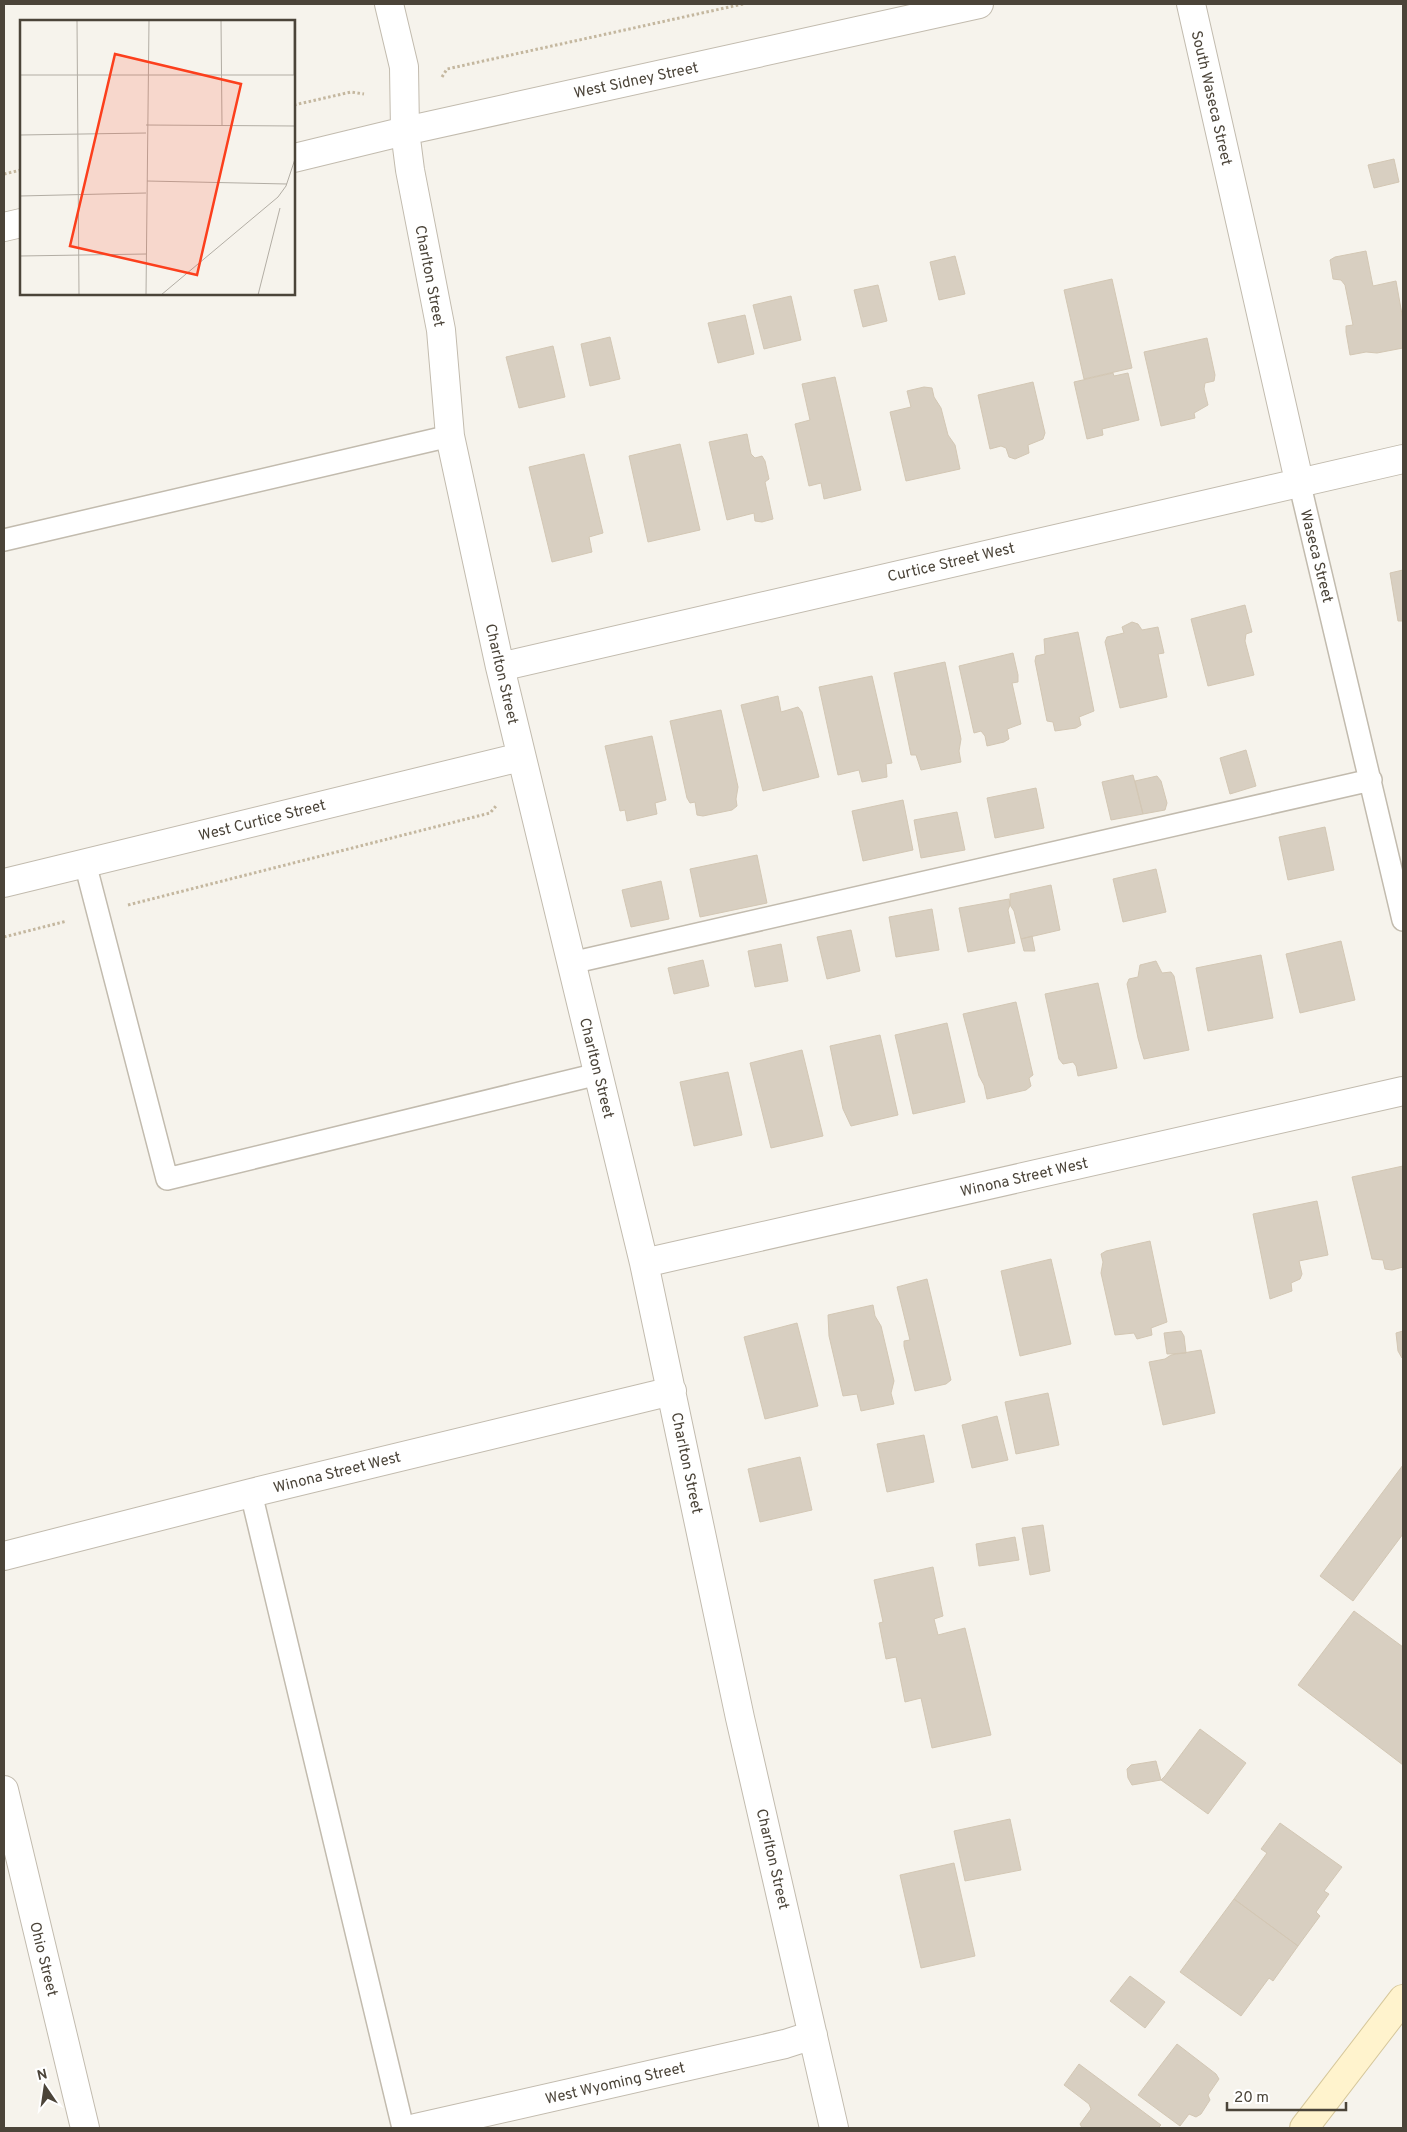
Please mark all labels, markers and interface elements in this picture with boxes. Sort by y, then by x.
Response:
inset map [20,20,295,295]
street label: South Waseca Street [1186,29,1235,168]
street label: West Sidney Street [572,59,700,104]
street label: Charlton Street [409,224,448,329]
street label: Waseca Street [1295,508,1336,605]
street label: Curtice Street West [886,540,1017,587]
street label: Charlton Street [480,622,521,727]
street label: West Curtice Street [197,796,328,846]
street label: Charlton Street [574,1016,617,1121]
street label: Winona Street West [959,1155,1090,1202]
street label: Charlton Street [666,1411,706,1516]
street label: Winona Street West [272,1448,403,1498]
street label: Charlton Street [751,1807,792,1912]
street label: Ohio Street [24,1920,61,1999]
street label: West Wyoming Street [544,2059,687,2110]
north arrow [20,2062,70,2112]
text: N [36,2066,49,2085]
scale bar [1227,2080,1346,2112]
text: 20 m [1234,2089,1269,2108]

